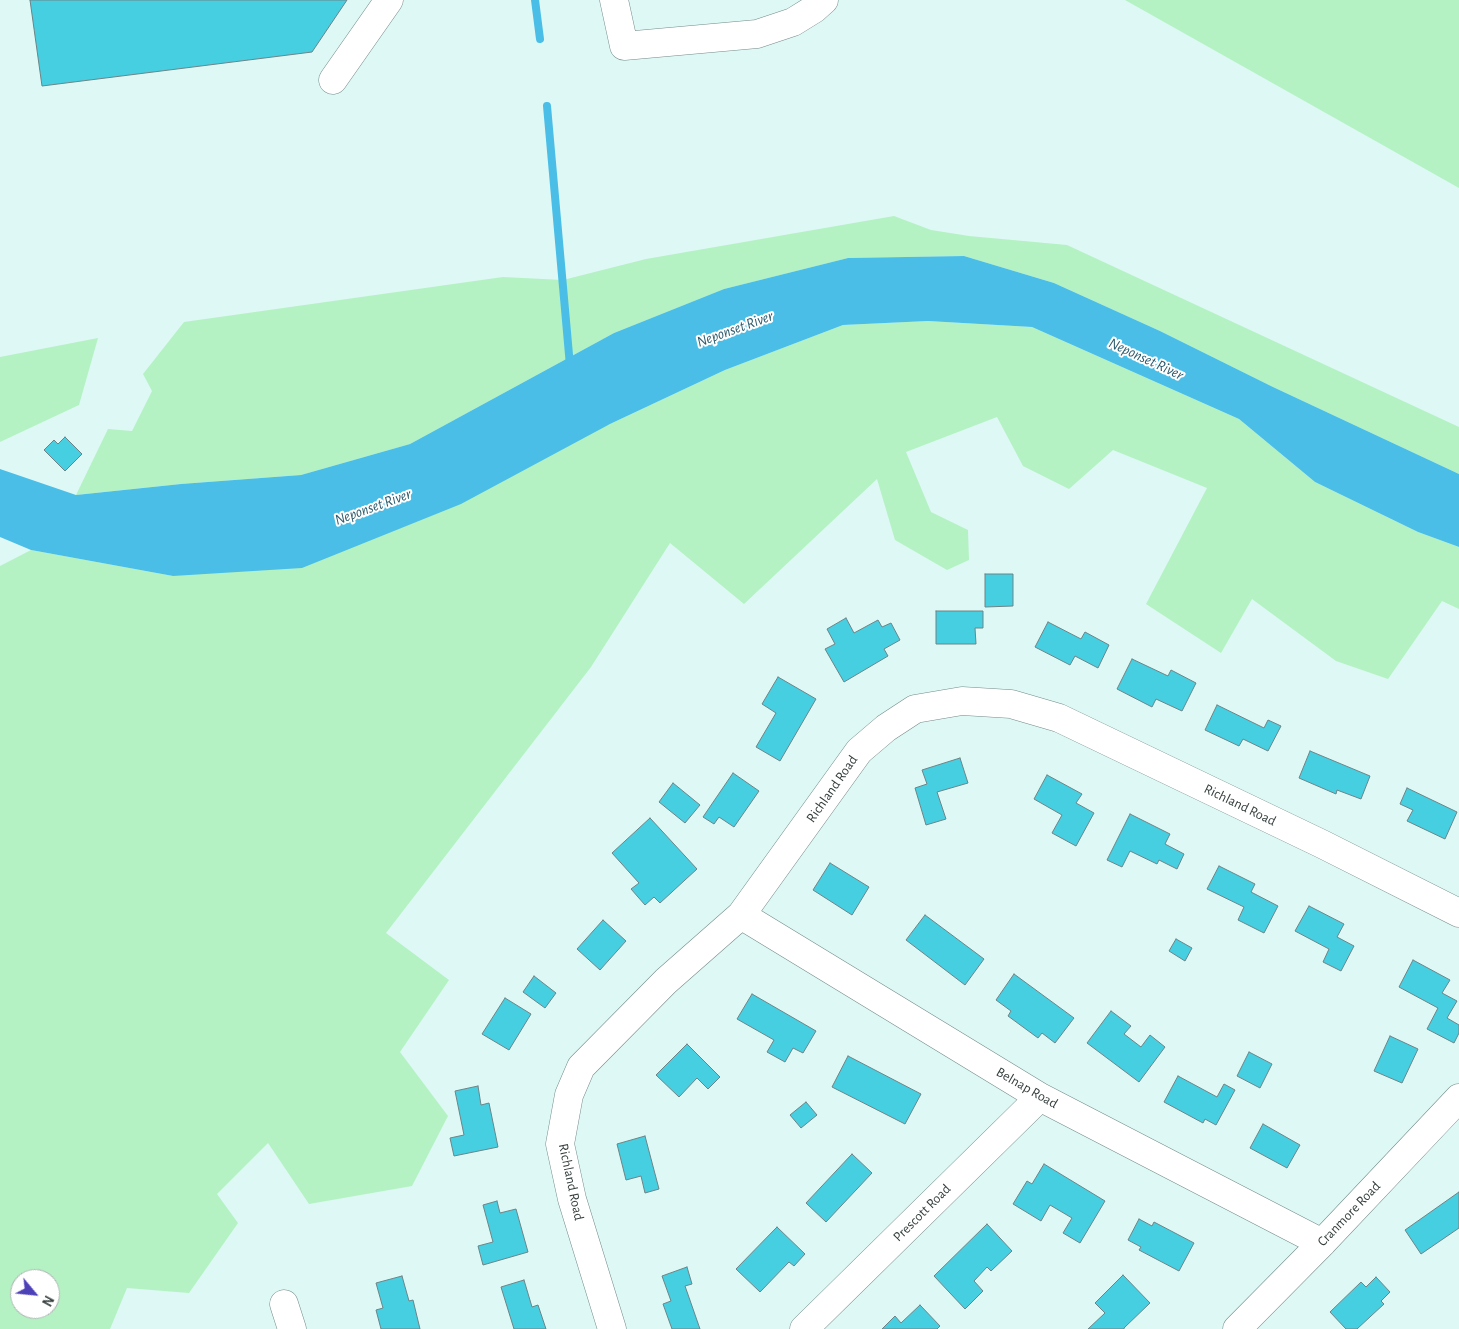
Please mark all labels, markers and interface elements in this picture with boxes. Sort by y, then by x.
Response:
water label: Neponset River [694,307,776,351]
water label: Neponset River [1106,334,1186,384]
water label: Neponset River [332,485,414,529]
street label: Richland Road [803,752,861,826]
street label: Richland Road [1201,780,1279,830]
street label: Belnap Road [993,1064,1061,1112]
street label: Richland Road [555,1142,587,1222]
street label: Cranmore Road [1314,1178,1384,1250]
street label: Prescott Road [890,1181,954,1245]
north arrow [10,1269,60,1319]
text: N [39,1293,56,1308]

